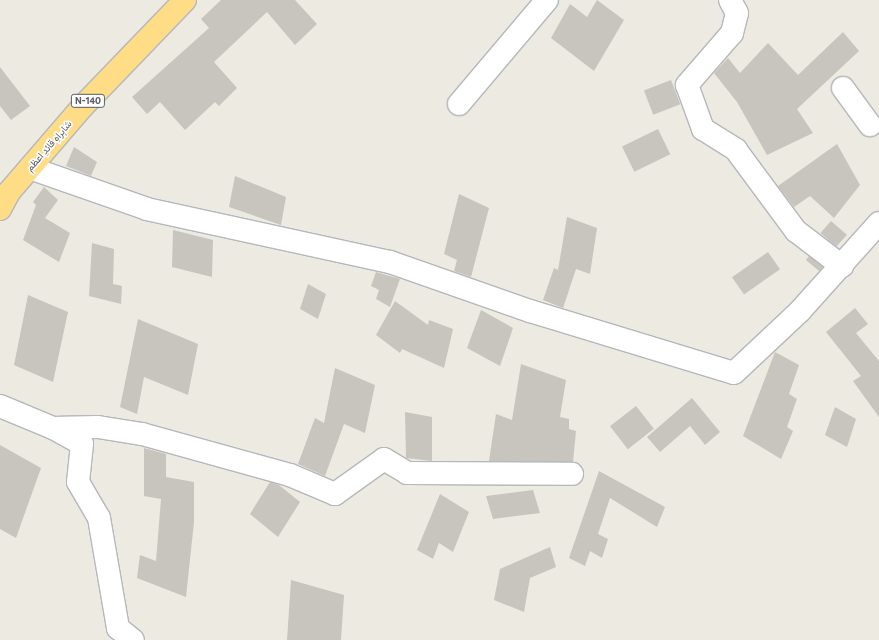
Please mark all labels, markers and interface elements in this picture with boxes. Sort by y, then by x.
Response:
road number: N-140 [70,94,106,108]
street label: شاہراہِ قائدِ اعظم [24,118,74,174]

